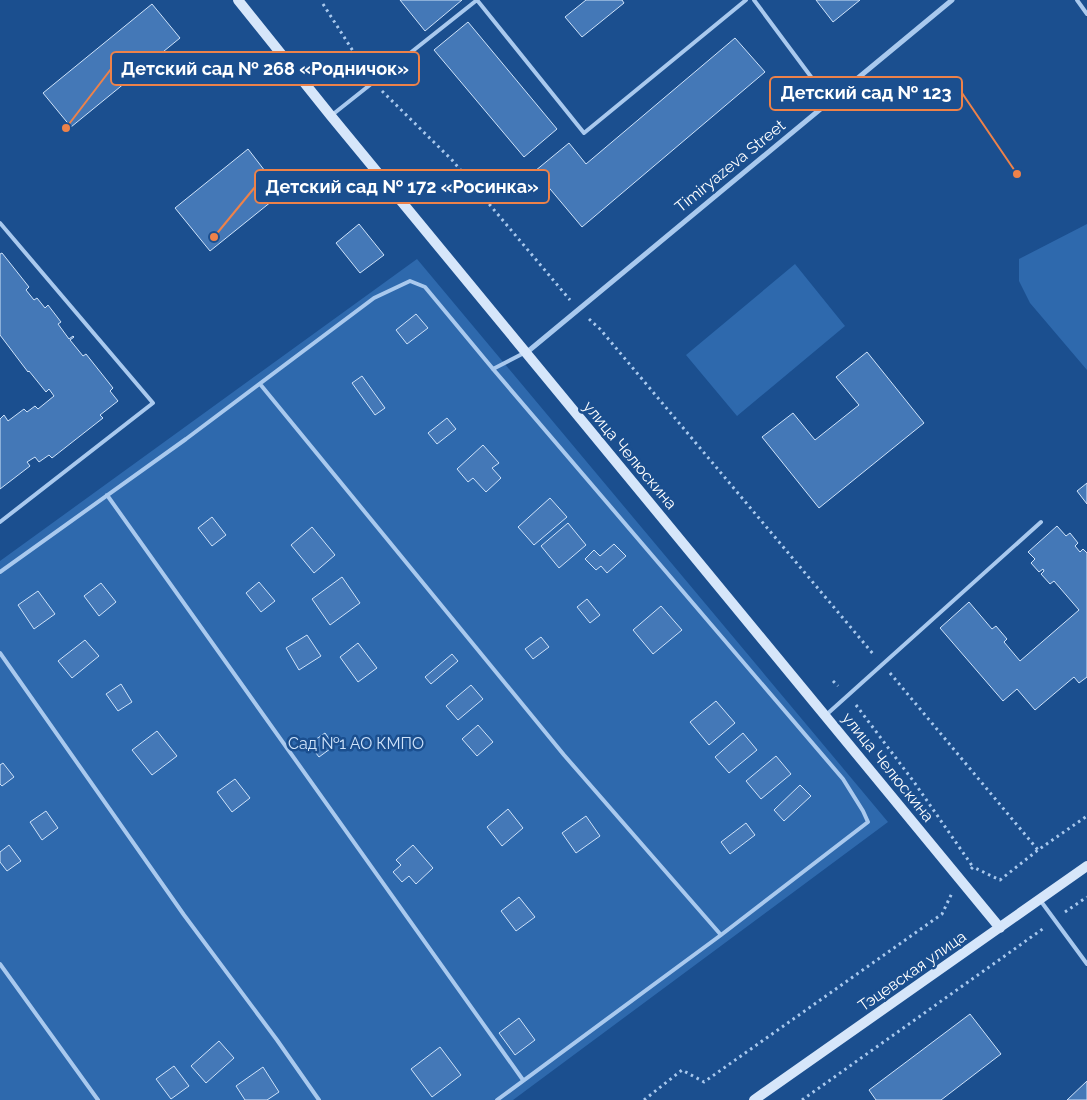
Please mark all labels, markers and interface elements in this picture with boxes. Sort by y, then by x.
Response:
callout: Детский сад № 268 «Родничок» [111,52,419,85]
text: Детский сад № 268 «Родничок» [121,58,409,79]
callout: Детский сад № 123 [770,77,962,110]
text: Детский сад № 123 [780,82,952,103]
street label: Timiryazeva Street [671,115,790,216]
callout: Детский сад № 172 «Росинка» [255,170,549,203]
text: Детский сад № 172 «Росинка» [265,176,539,197]
street label: улица Челюскина [579,397,681,513]
street label: улица Челюскина [838,708,938,826]
park label: Сад №1 АО КМПО [288,734,424,753]
street label: Тэцевская улица [854,927,970,1015]

